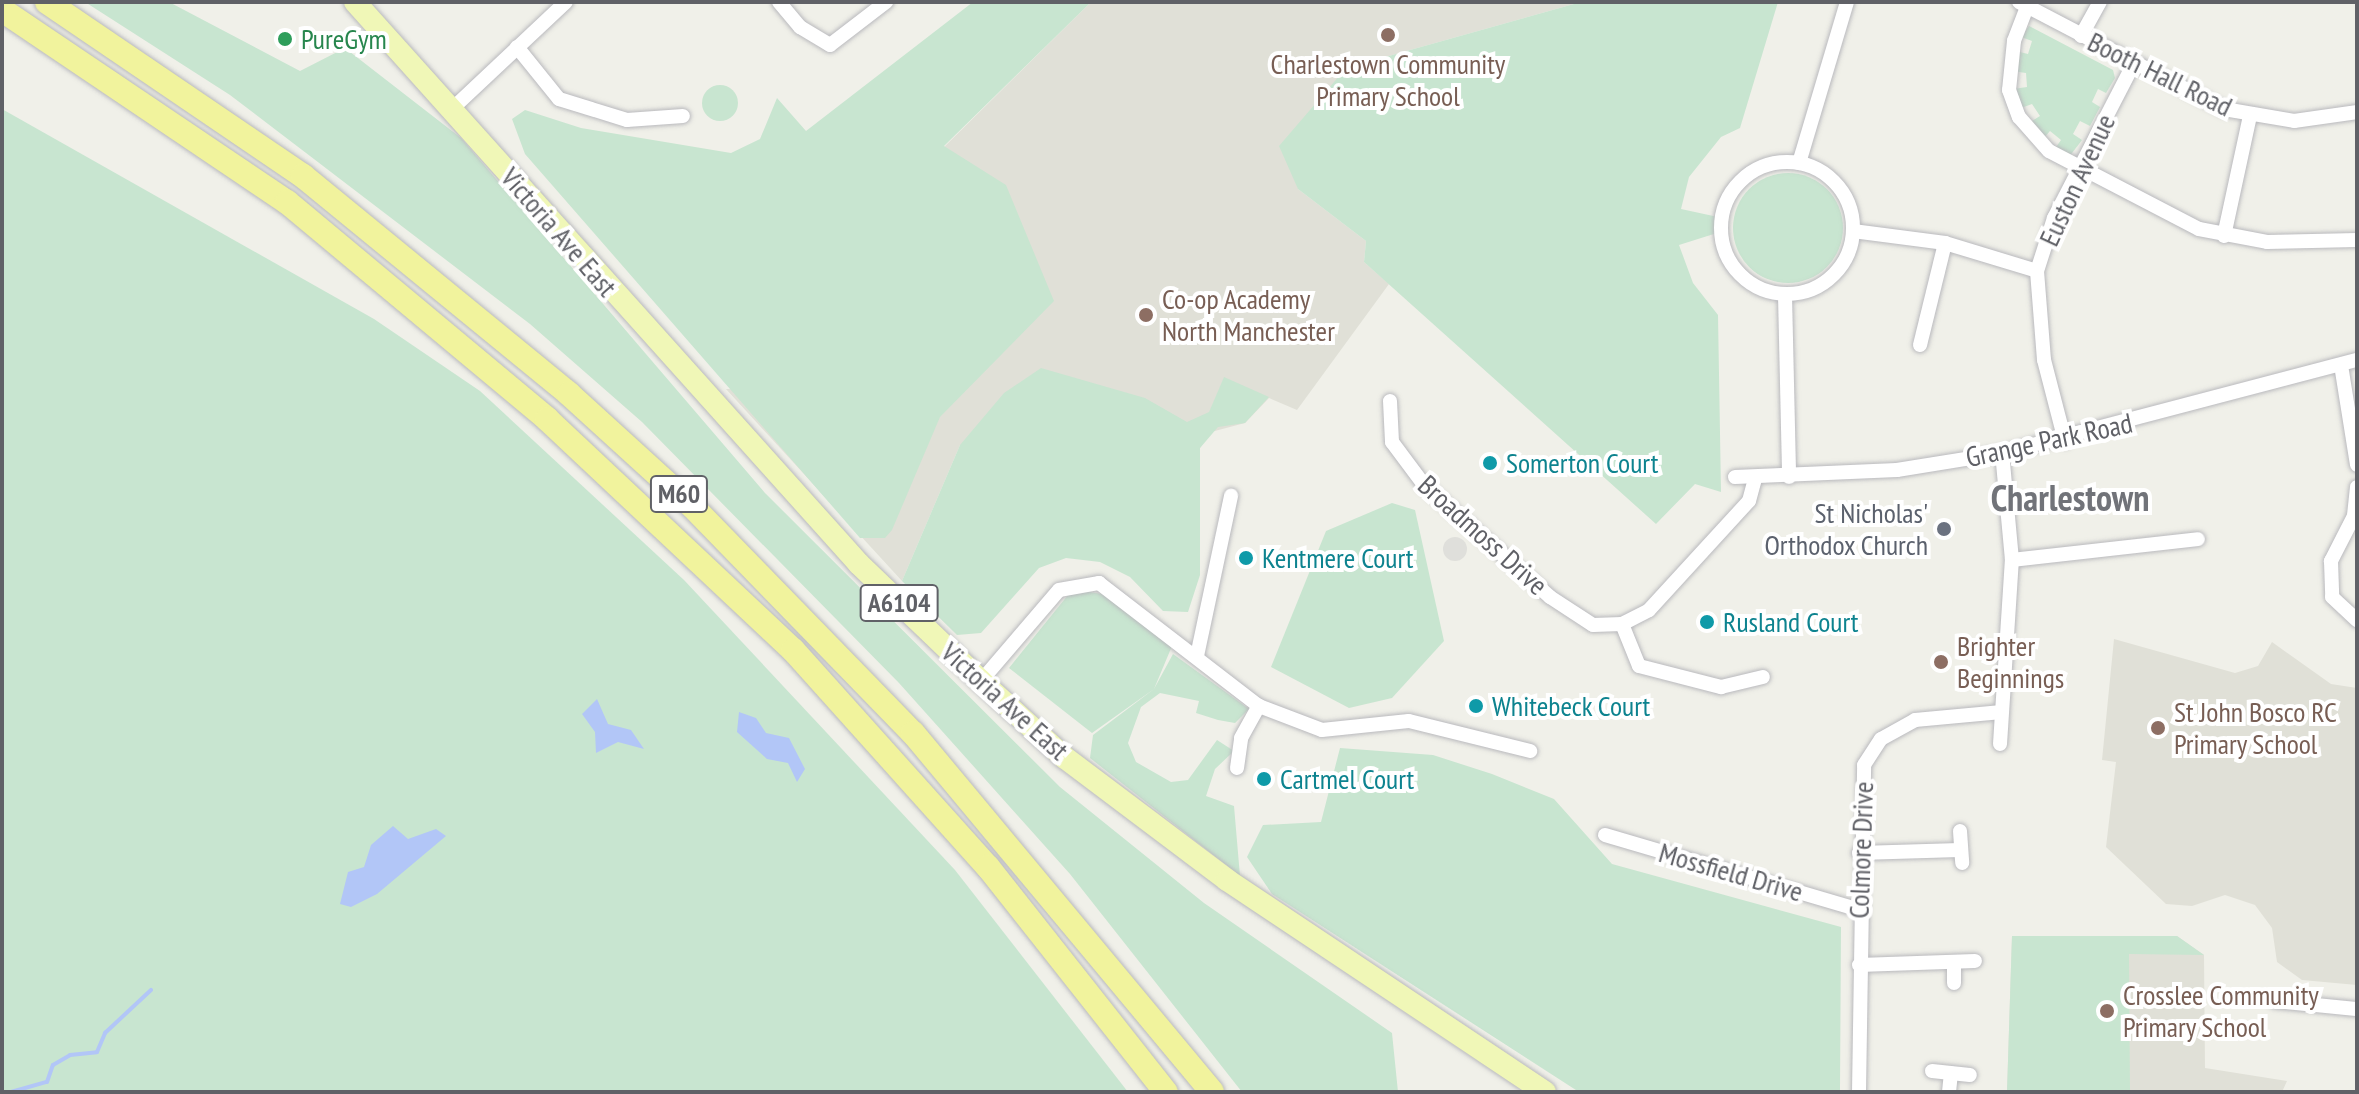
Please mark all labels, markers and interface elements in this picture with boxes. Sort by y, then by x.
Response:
place label: PureGym [301,22,387,56]
street label: Booth Hall Road [2082,25,2238,123]
marker: Charlestown Community Primary School [1379,26,1397,44]
marker: PureGym [276,30,294,48]
place label: Charlestown Community Primary School [1271,47,1505,113]
street label: Euston Avenue [2032,108,2122,252]
street label: Victoria Ave East [494,160,624,304]
place label: Co-op Academy North Manchester [1162,282,1335,348]
marker: Co-op Academy North Manchester [1137,306,1155,324]
street label: Grange Park Road [1962,406,2136,474]
place label: Somerton Court [1506,446,1658,480]
marker: Somerton Court [1481,454,1499,472]
street label: Broadmoss Drive [1411,468,1555,602]
road number: M60 [649,472,709,516]
district label: Charlestown [1991,476,2149,520]
place label: St Nicholas' Orthodox Church [1764,496,1928,562]
marker: St Nicholas' Orthodox Church [1935,520,1953,538]
place label: Kentmere Court [1262,541,1414,575]
marker: Kentmere Court [1237,549,1255,567]
road number: A6104 [859,581,939,625]
place label: Rusland Court [1723,605,1858,639]
marker: Rusland Court [1698,613,1716,631]
place label: Brighter Beginnings [1957,629,2064,695]
street label: Victoria Ave East [934,635,1076,767]
marker: Brighter Beginnings [1932,653,1950,671]
place label: Whitebeck Court [1492,689,1651,723]
place label: St John Bosco RC Primary School [2174,695,2337,761]
marker: Whitebeck Court [1467,697,1485,715]
marker: St John Bosco RC Primary School [2149,719,2167,737]
place label: Cartmel Court [1280,762,1414,796]
marker: Cartmel Court [1255,770,1273,788]
street label: Colmore Drive [1842,781,1880,919]
street label: Mossfield Drive [1655,835,1807,909]
place label: Crosslee Community Primary School [2123,978,2319,1044]
marker: Crosslee Community Primary School [2098,1002,2116,1020]

